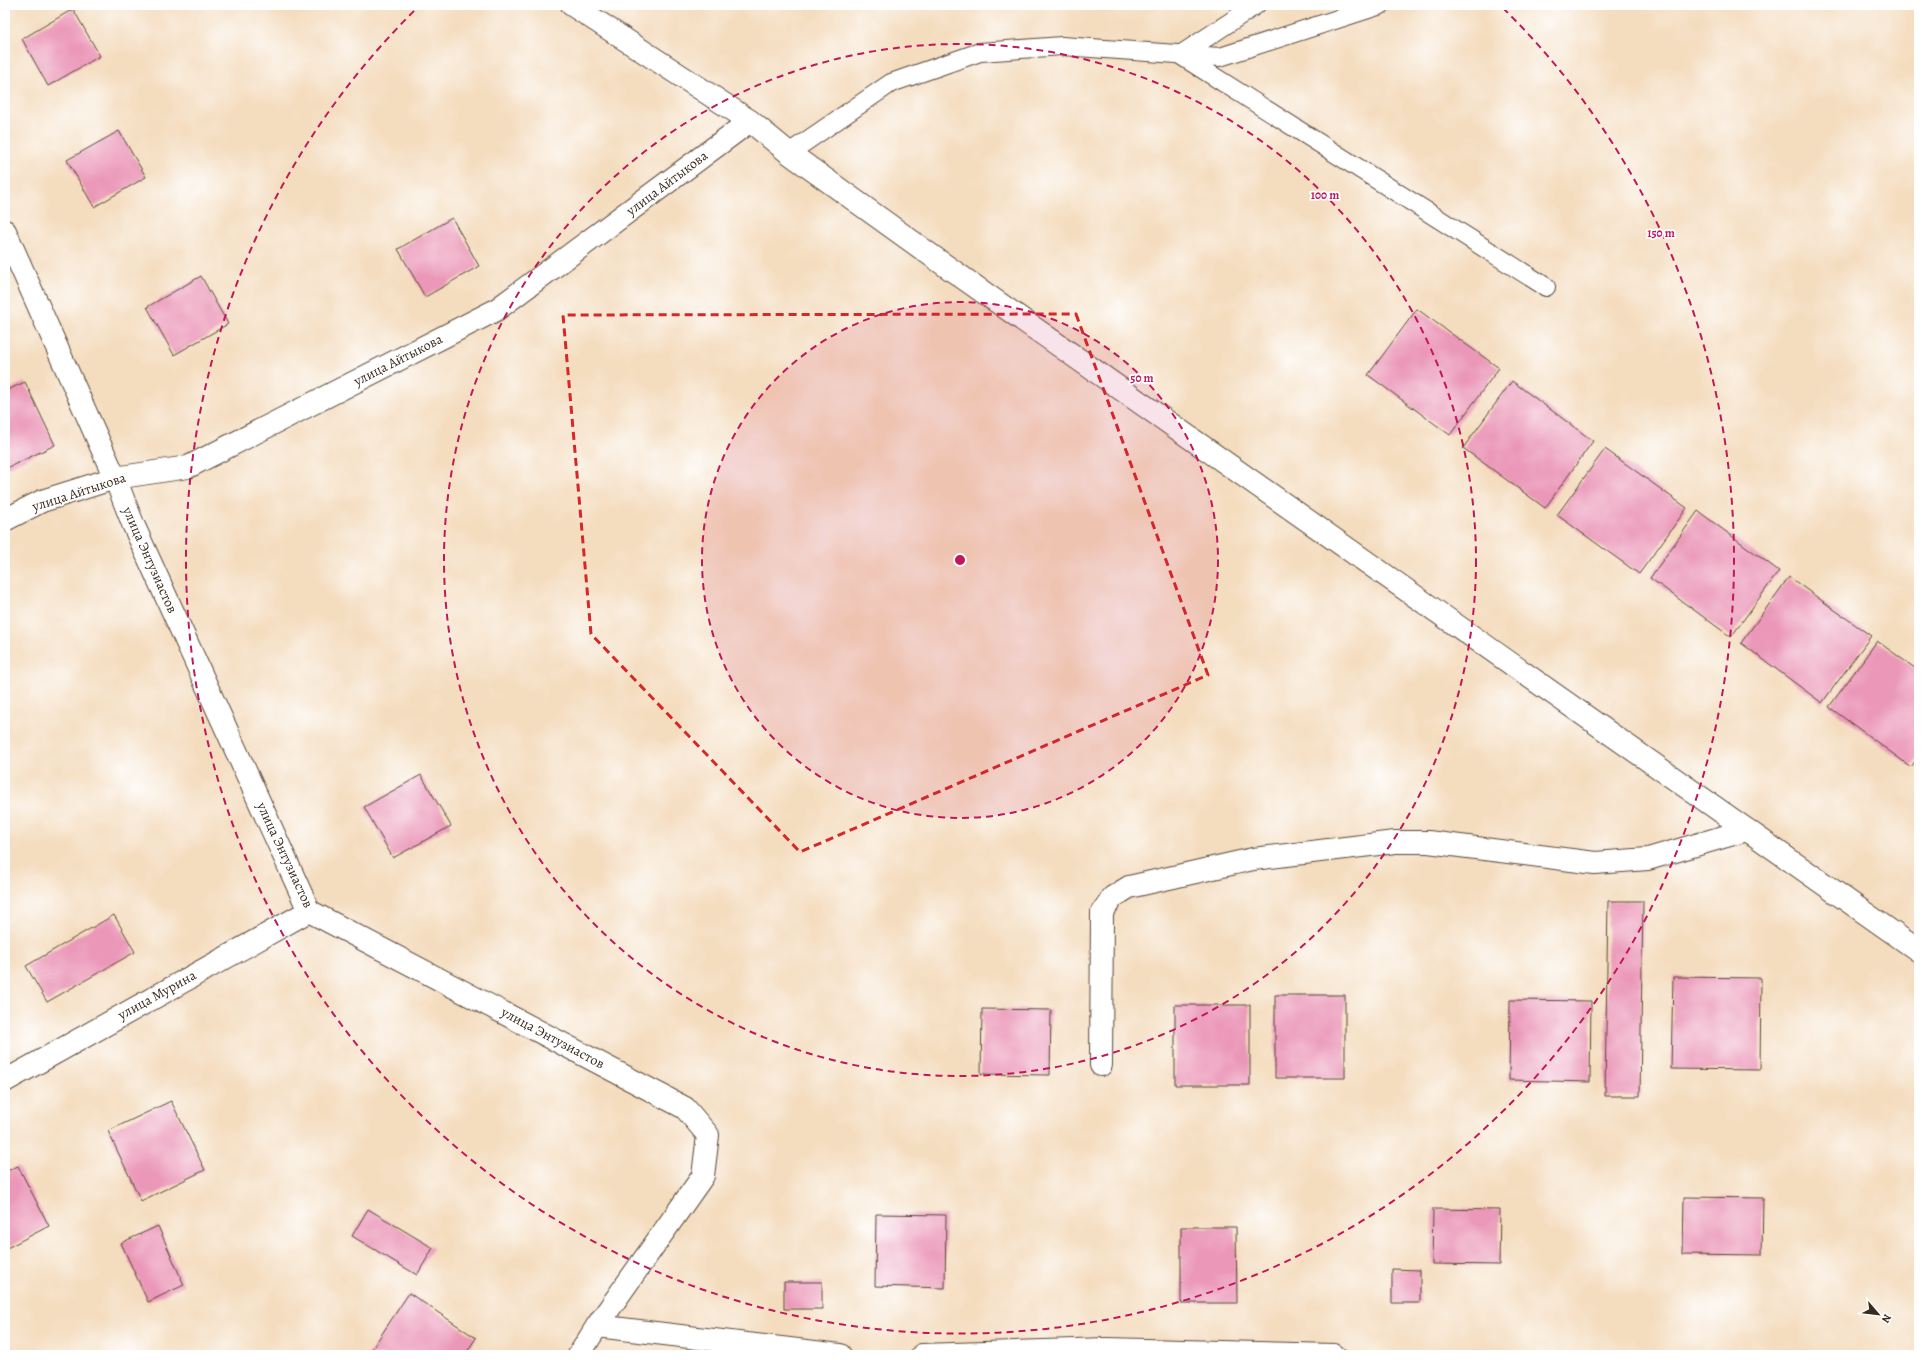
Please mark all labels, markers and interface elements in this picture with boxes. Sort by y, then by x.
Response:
street label: улица Айтыкова [622,146,712,220]
text: 100 m [1311,187,1339,203]
text: 150 m [1647,225,1675,241]
street label: улица Айтыкова [349,329,446,391]
text: 50 m [1130,370,1154,386]
street label: улица Айтыкова [29,468,129,516]
street label: улица Энтузиастов [118,503,182,616]
centre of rings [953,553,967,567]
street label: улица Энтузиастов [252,798,318,911]
street label: улица Мурина [114,965,200,1025]
street label: улица Энтузиастов [497,1002,608,1073]
north arrow [1858,1294,1898,1334]
text: N [1878,1311,1895,1326]

